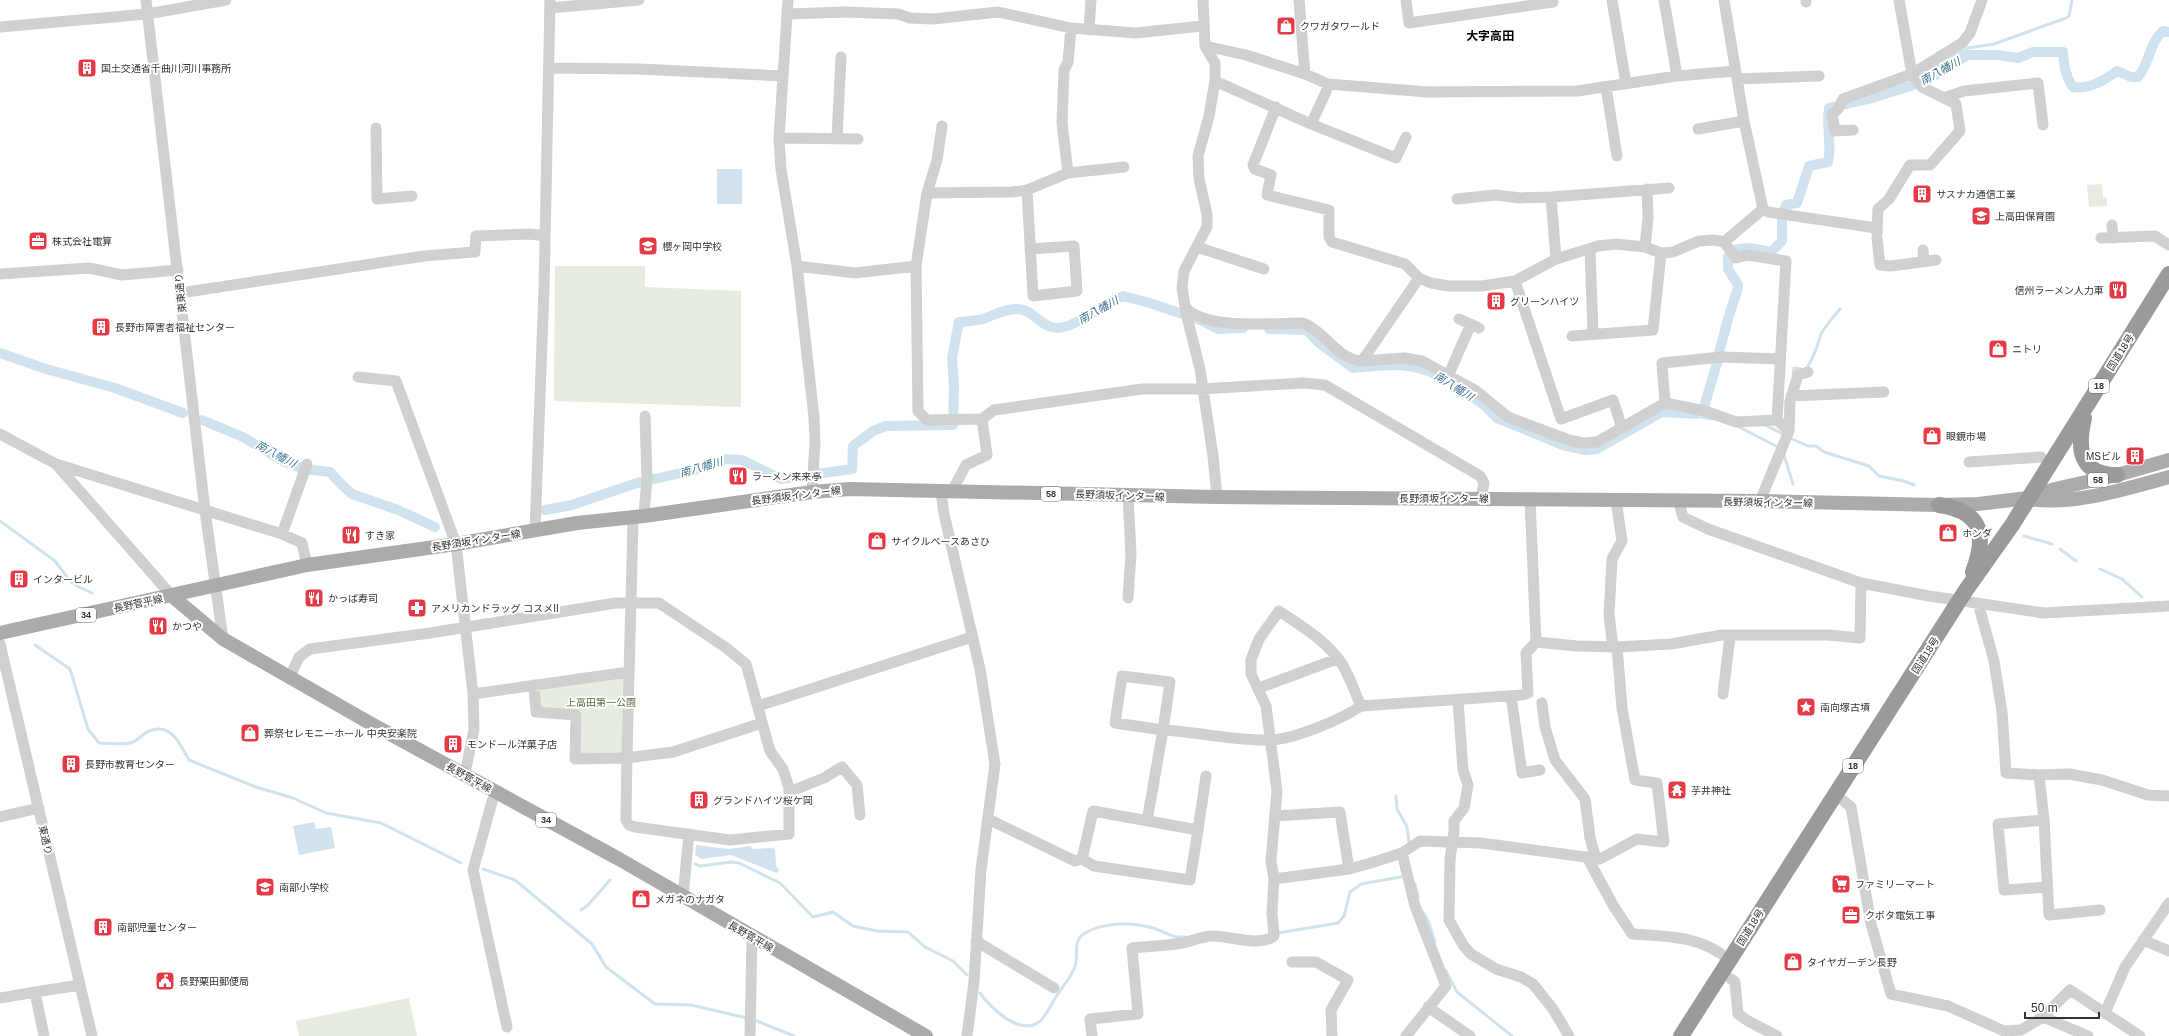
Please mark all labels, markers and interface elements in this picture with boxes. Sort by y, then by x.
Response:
shop icon: クワガタワールド [1275,15,1297,37]
place label: クワガタワールド [1300,21,1380,32]
district label: 大字高田 [1466,29,1514,43]
water label: 南八幡川 [1918,55,1963,87]
building icon: 国土交通省千曲川河川事務所 [76,57,98,79]
place label: 国土交通省千曲川河川事務所 [101,63,231,74]
building icon: サスナカ通信工業 [1911,183,1933,205]
place label: サスナカ通信工業 [1936,189,2016,200]
school or university icon: 上高田保育園 [1970,205,1992,227]
place label: 上高田保育園 [1995,211,2055,222]
office icon: 株式会社電算 [27,230,49,252]
school or university icon: 櫻ヶ岡中学校 [637,235,659,257]
place label: 株式会社電算 [52,236,112,247]
place label: 櫻ヶ岡中学校 [662,241,722,252]
street label: 東東通り [173,272,188,313]
restaurant icon: 信州ラーメン人力車 [2107,279,2129,301]
place label: 信州ラーメン人力車 [2014,285,2104,296]
building icon: グリーンハイツ [1485,290,1507,312]
water label: 南八幡川 [1076,294,1121,326]
place label: グリーンハイツ [1510,296,1579,307]
building icon: 長野市障害者福祉センター [90,316,112,338]
place label: 長野市障害者福祉センター [115,322,235,333]
street label: 国道18号 [2105,332,2136,373]
shop icon: ニトリ [1987,338,2009,360]
place label: ニトリ [2012,344,2042,355]
water label: 南八幡川 [1432,369,1477,403]
road number: 18 [2089,379,2109,393]
shop icon: 眼鏡市場 [1921,425,1943,447]
place label: 眼鏡市場 [1946,431,1986,442]
water label: 南八幡川 [254,438,299,470]
building icon: MSビル [2124,445,2146,467]
place label: MSビル [2086,451,2121,462]
water label: 南八幡川 [678,455,725,479]
restaurant icon: ラーメン来来亭 [727,465,749,487]
place label: ラーメン来来亭 [752,471,822,482]
road number: 58 [2088,473,2108,487]
street label: 長野須坂インター線 [751,485,841,506]
road number: 58 [1041,487,1061,501]
street label: 長野須坂インター線 [1075,488,1165,503]
street label: 長野須坂インター線 [1399,493,1489,504]
street label: 長野須坂インター線 [1723,496,1813,509]
shop icon: ホンダ [1937,522,1959,544]
restaurant icon: すき家 [340,524,362,546]
street label: 長野須坂インター線 [431,528,521,553]
place label: ホンダ [1962,528,1992,539]
place label: すき家 [365,530,395,541]
shop icon: サイクルベースあさひ [866,530,888,552]
place label: サイクルベースあさひ [891,536,990,547]
building icon: インタービル [8,568,30,590]
place label: インタービル [33,574,93,585]
restaurant icon: かっぱ寿司 [303,587,325,609]
street label: 長野菅平線 [113,593,164,614]
place label: かっぱ寿司 [328,593,378,604]
pharmacy icon: アメリカンドラッグ コスメII [406,597,428,619]
place label: アメリカンドラッグ コスメII [431,603,559,614]
road number: 34 [76,608,96,622]
restaurant icon: かつや [147,615,169,637]
place label: かつや [172,621,202,632]
street label: 国道18号 [1910,635,1941,676]
place icon: 南向塚古墳 [1795,696,1817,718]
park label: 上高田第一公園 [566,697,636,708]
place label: 南向塚古墳 [1820,702,1870,713]
shop icon: 葬祭セレモニーホール 中央安楽院 [239,722,261,744]
place label: 葬祭セレモニーホール 中央安楽院 [264,728,417,739]
building icon: モンドール洋菓子店 [442,733,464,755]
place label: モンドール洋菓子店 [467,739,557,750]
building icon: 長野市教育センター [60,753,82,775]
place label: 長野市教育センター [85,759,175,770]
road number: 18 [1843,759,1863,773]
street label: 長野菅平線 [444,761,493,794]
temple icon: 芋井神社 [1666,779,1688,801]
place label: 芋井神社 [1691,785,1731,796]
building icon: グランドハイツ桜ケ岡 [688,789,710,811]
place label: グランドハイツ桜ケ岡 [713,795,813,806]
road number: 34 [536,813,556,827]
street label: 東通り [37,824,54,856]
supermarket icon: ファミリーマート [1830,873,1852,895]
school or university icon: 南部小学校 [254,876,276,898]
place label: ファミリーマート [1855,879,1935,890]
place label: 南部小学校 [279,882,329,893]
shop icon: メガネのナガタ [630,888,652,910]
place label: メガネのナガタ [655,894,725,905]
office icon: クボタ電気工事 [1840,904,1862,926]
street label: 国道18号 [1735,907,1766,948]
place label: クボタ電気工事 [1865,910,1935,921]
building icon: 南部児童センター [92,916,114,938]
street label: 長野菅平線 [726,919,775,954]
place label: 南部児童センター [117,922,197,933]
shop icon: タイヤガーデン長野 [1782,951,1804,973]
place label: タイヤガーデン長野 [1807,957,1897,968]
public building icon: 長野栗田郵便局 [154,970,176,992]
place label: 長野栗田郵便局 [179,976,249,987]
scale bar [2025,994,2099,1020]
text: 50 m [2031,1001,2058,1015]

